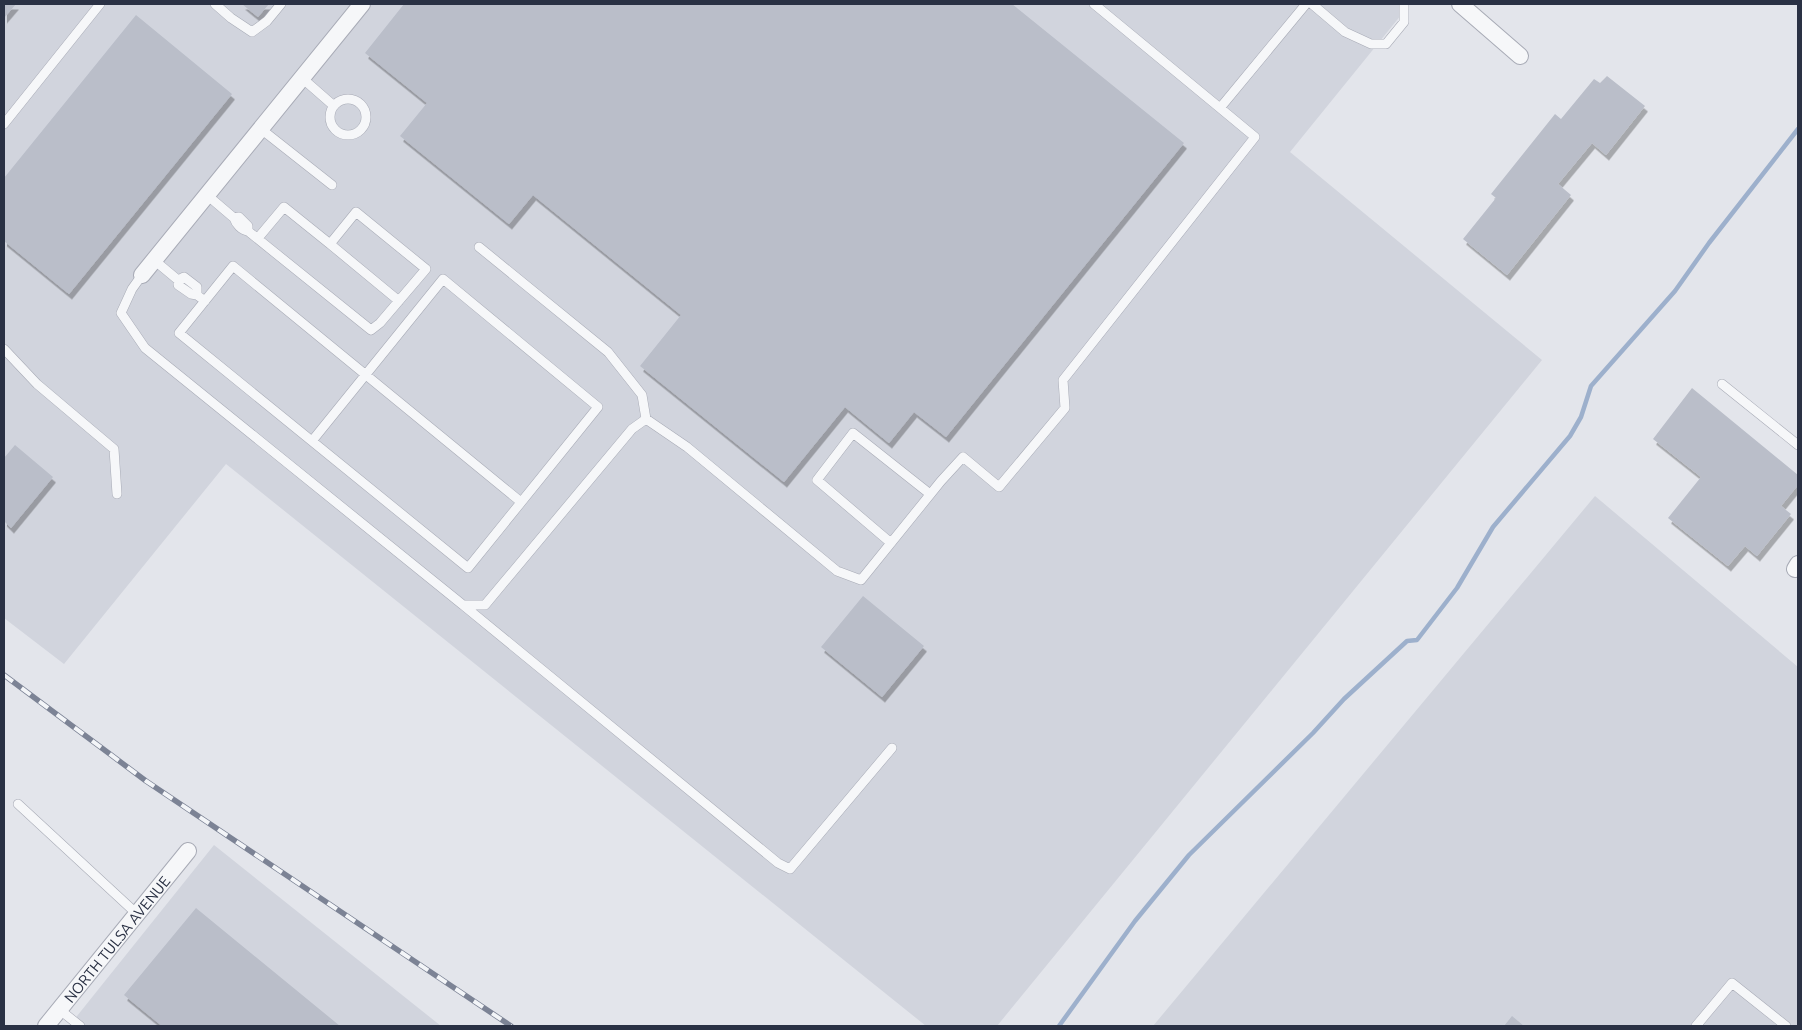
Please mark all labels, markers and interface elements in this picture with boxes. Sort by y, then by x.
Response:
street label: NORTH TULSA AVENUE [60,872,173,1006]

